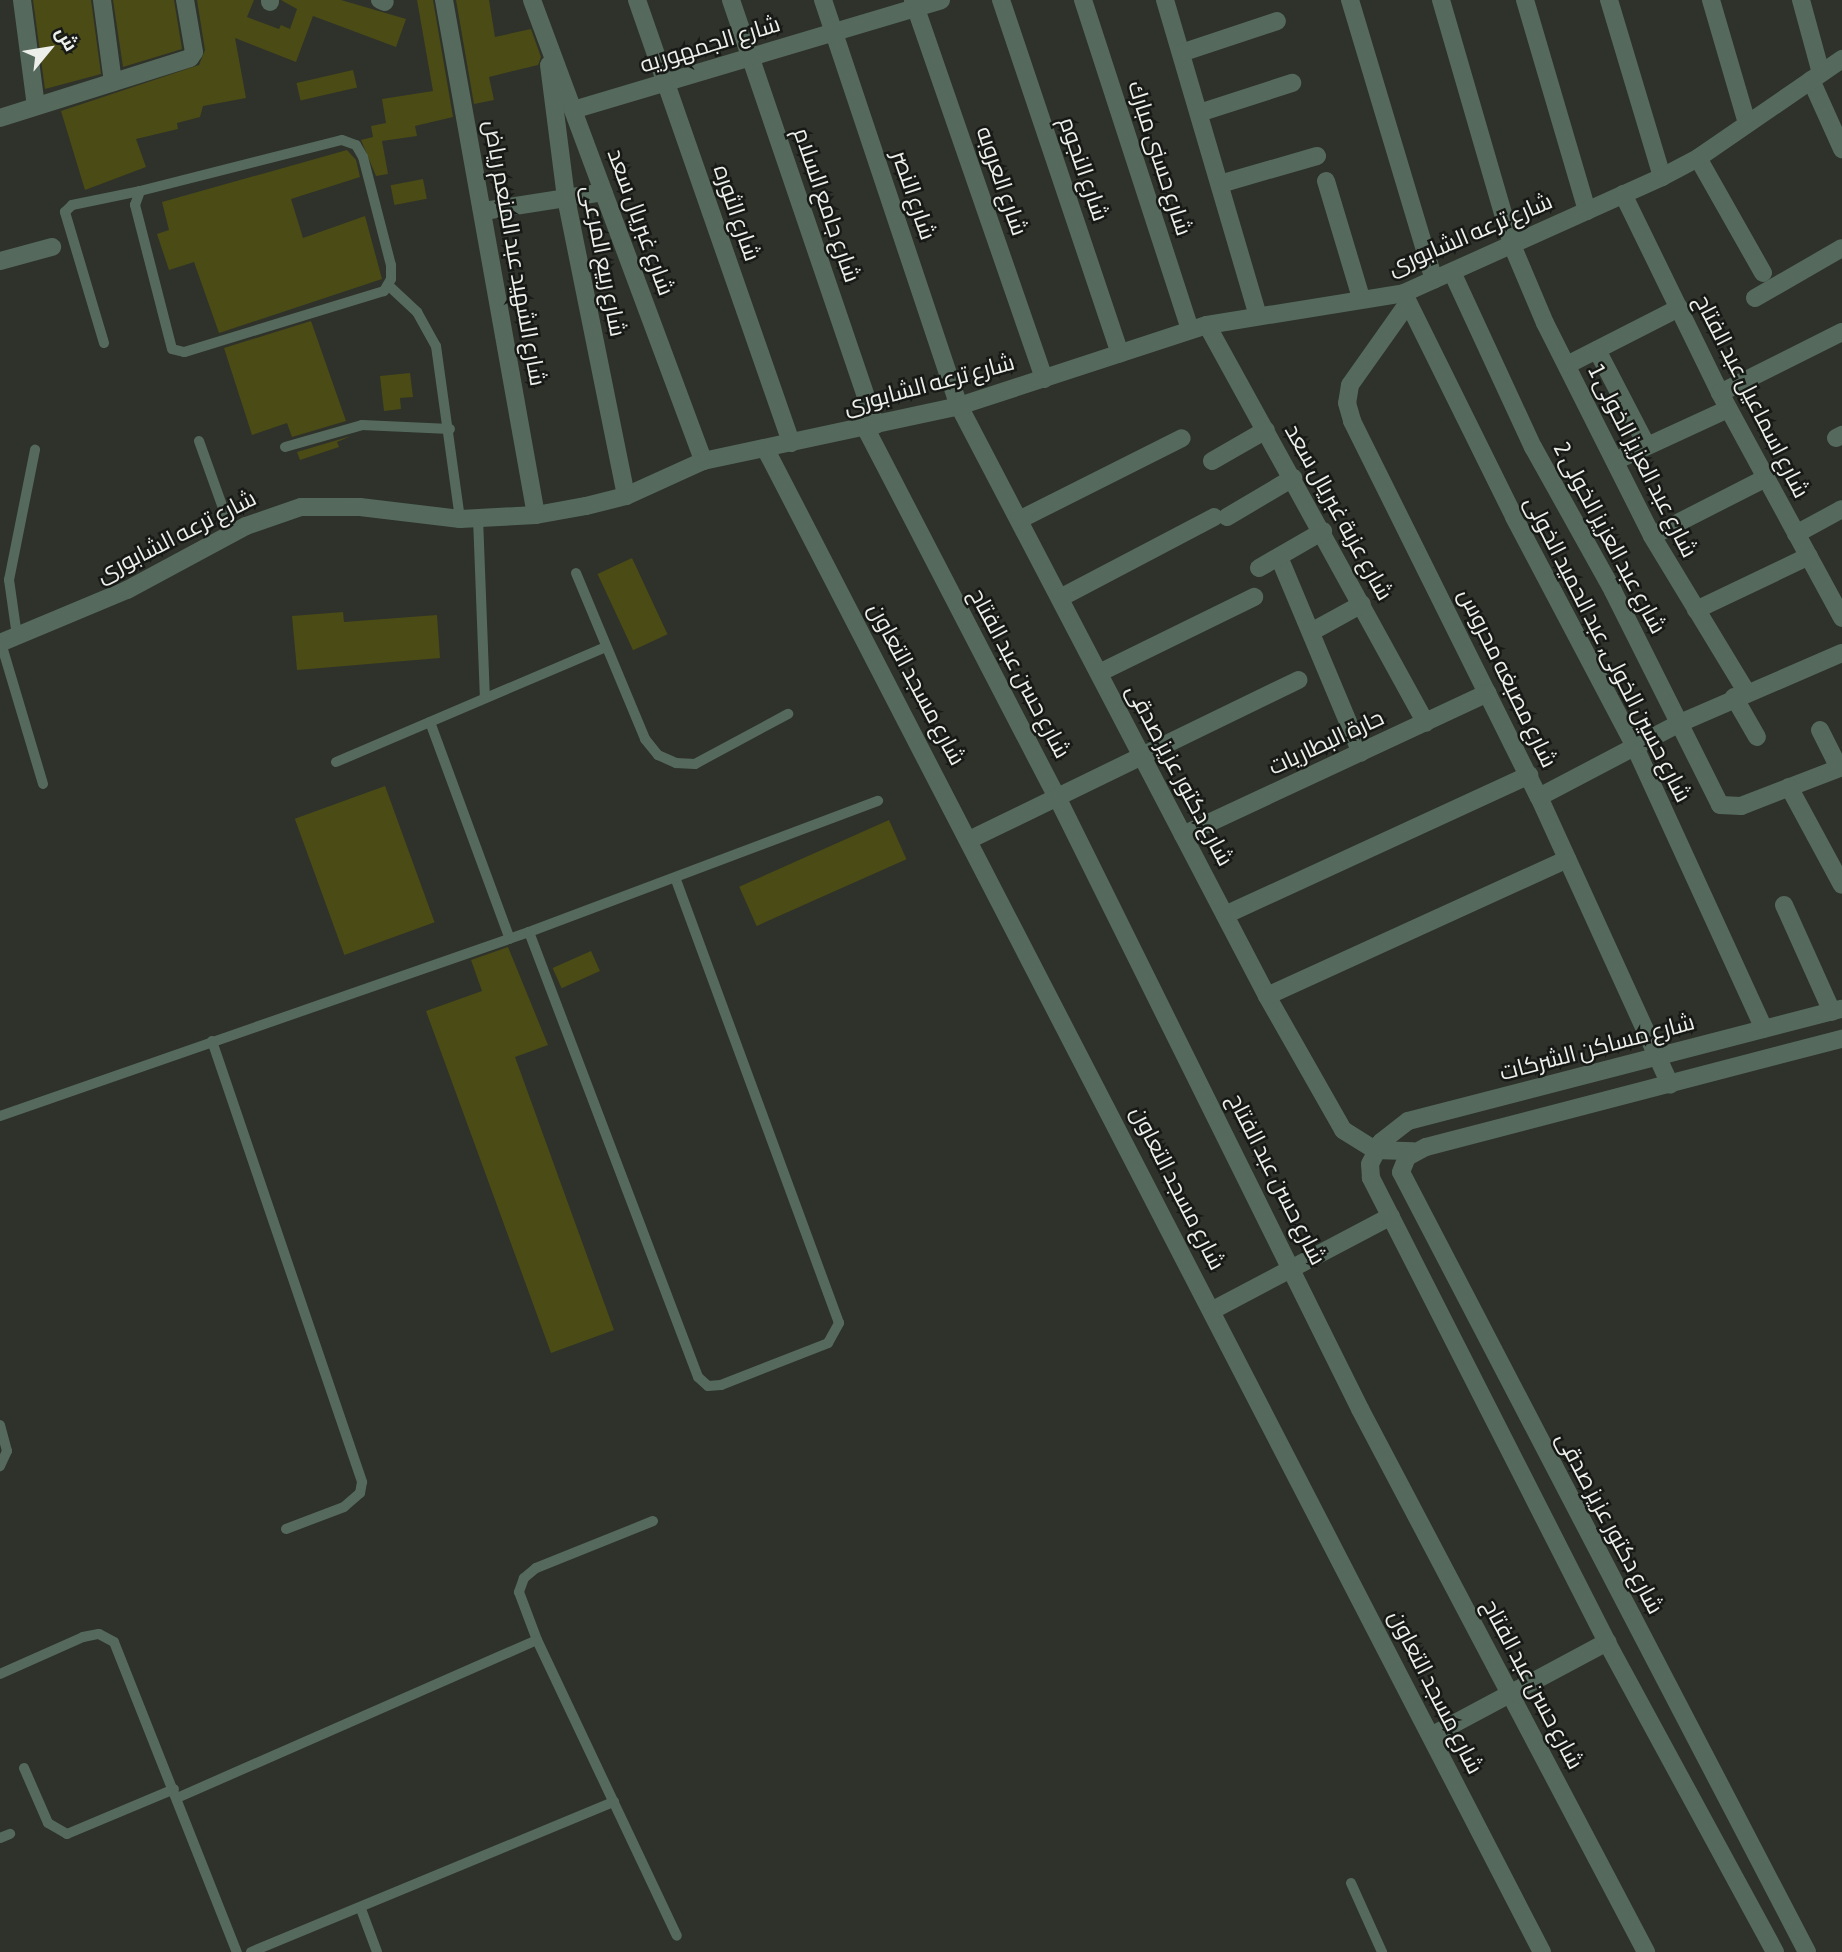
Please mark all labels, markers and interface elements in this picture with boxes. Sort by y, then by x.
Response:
street label: شارع الجمهوريه [636,10,784,78]
north arrow [14,14,84,84]
text: ش [52,22,83,55]
street label: شارع حسنى مبارك [1122,77,1198,239]
street label: شارع النجوم [1053,113,1115,225]
street label: شارع الشهيد عبد المنعم رياض [478,118,552,388]
street label: شارع العروبه [970,123,1034,239]
street label: شارع جامع السلام [788,124,866,286]
street label: شارع غبريال سعد [602,145,680,299]
street label: شارع النصر [886,147,942,243]
street label: شارع الثوره [708,161,766,265]
street label: شارع ربيع المرعى [576,183,632,339]
street label: شارع ترعه الشابورى [1384,187,1556,281]
street label: شارع اسماعيل عبد الفتاح [1689,290,1815,502]
street label: شارع ترعه الشابورى [840,348,1018,420]
street label: شارع عبد العزيز الخولى 1 [1582,360,1704,562]
street label: شارع عزبة غبريال سعد [1279,419,1399,605]
street label: شارع عبد العزيز الخولى 2 [1548,438,1672,638]
street label: شارع ترعه الشابورى [91,484,261,588]
street label: شارع حسين الخولى, عبد الحميد الخولى [1519,491,1697,807]
street label: شارع حسن عبد الفتاح [963,583,1077,763]
street label: شارع مصبغه محروس [1453,584,1563,772]
street label: شارع مسجد التعاون [863,598,971,770]
street label: شارع دكتور عزيز صدقى [1120,679,1240,871]
street label: حارة البطاريات [1264,703,1388,781]
street label: شارع مساكن الشركات [1496,1008,1698,1086]
street label: شارع حسن عبد الفتاح [1222,1089,1332,1269]
street label: شارع مسجد التعاون [1125,1101,1231,1275]
street label: شارع دكتور عزيز صدقى [1550,1427,1670,1619]
street label: شارع حسن عبد الفتاح [1476,1594,1590,1774]
street label: شارع مسجد التعاون [1383,1605,1489,1779]

